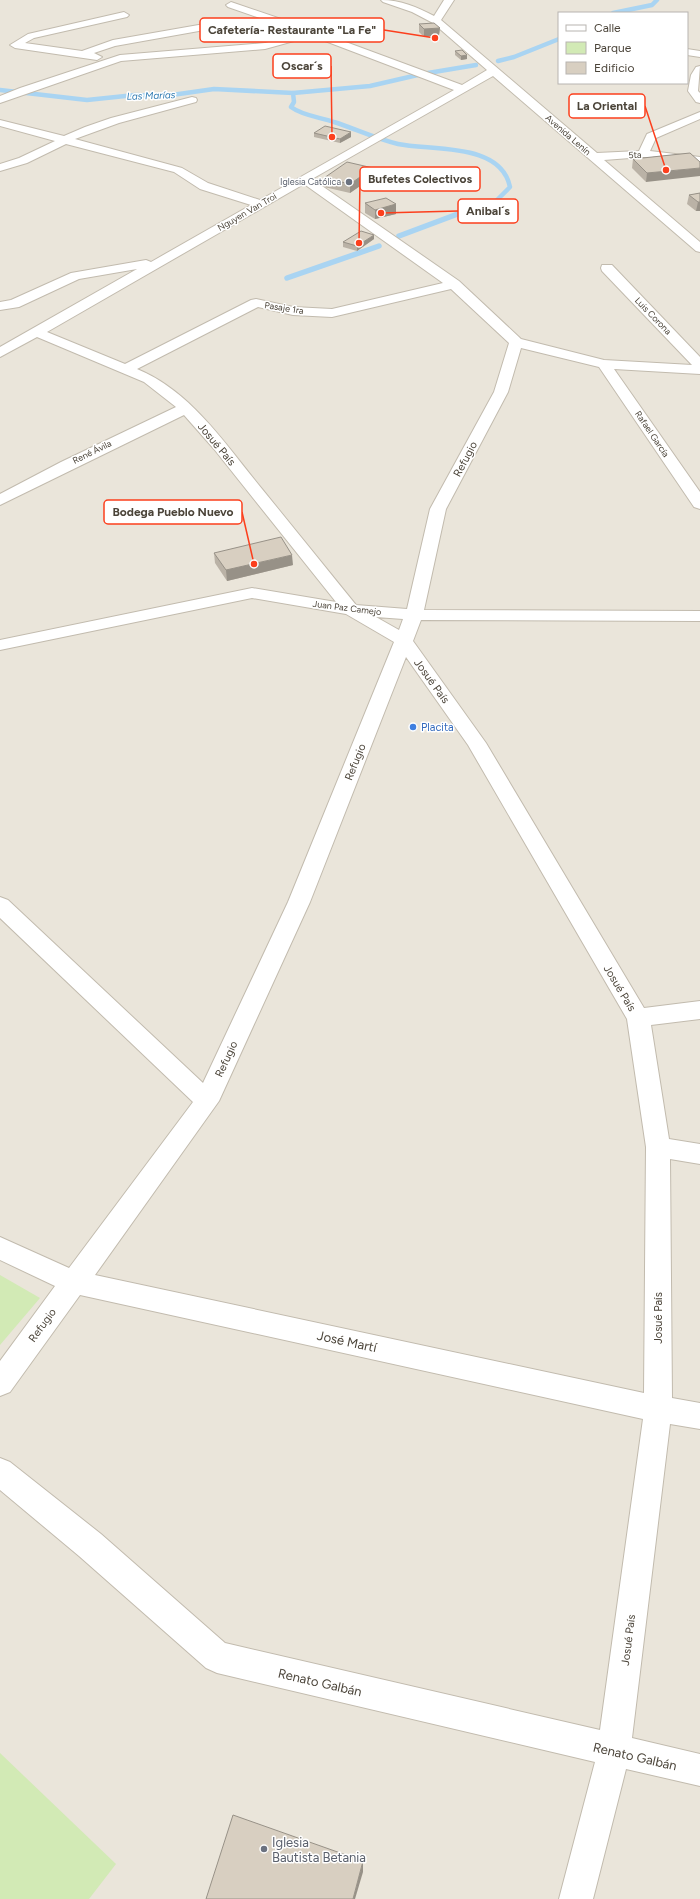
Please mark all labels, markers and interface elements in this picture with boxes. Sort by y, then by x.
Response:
legend [558,12,688,84]
callout: Cafetería- Restaurante "La Fe" [200,18,384,42]
text: Calle [594,21,621,35]
text: Cafetería- Restaurante "La Fe" [208,23,376,37]
text: Parque [594,41,632,55]
callout: Oscar´s [273,54,331,78]
text: Oscar´s [281,59,323,73]
text: Edificio [594,61,634,75]
water label: Las Marías [126,88,176,103]
callout: La Oriental [569,94,645,118]
text: La Oriental [577,99,637,113]
street label: Avenida Lenín [543,112,593,157]
street label: 5ta [628,149,642,160]
callout: Bufetes Colectivos [360,167,480,191]
text: Bufetes Colectivos [368,172,472,186]
place label: Iglesia Católica [280,176,341,187]
marker: Iglesia Católica [344,177,354,187]
street label: Nguyen Van Troi [215,190,278,233]
callout: Anibal´s [458,199,518,223]
text: Anibal´s [466,204,510,218]
street label: Luis Corona [633,295,674,337]
street label: Pasaje 1ra [264,299,305,316]
street label: Rafael García [633,409,672,459]
street label: Josué País [195,420,238,468]
street label: René Ávila [70,437,113,466]
street label: Refugio [451,439,480,479]
callout: Bodega Pueblo Nuevo [104,500,242,524]
text: Bodega Pueblo Nuevo [112,505,234,519]
street label: Juan Paz Camejo [312,598,382,617]
street label: Josué País [411,657,452,706]
place label: Placita [421,721,454,734]
marker: Placita [408,722,418,732]
street label: Refugio [342,742,369,782]
street label: Josué País [601,963,638,1014]
street label: Refugio [212,1039,240,1079]
street label: Josué País [652,1292,665,1344]
street label: Refugio [26,1306,59,1345]
street label: José Martí [316,1328,379,1355]
street label: Josué País [619,1614,638,1666]
street label: Renato Galbán [276,1666,363,1699]
street label: Renato Galbán [591,1740,678,1773]
place label: Iglesia Bautista Betania [272,1835,366,1865]
marker: Iglesia Bautista Betania [259,1844,269,1854]

